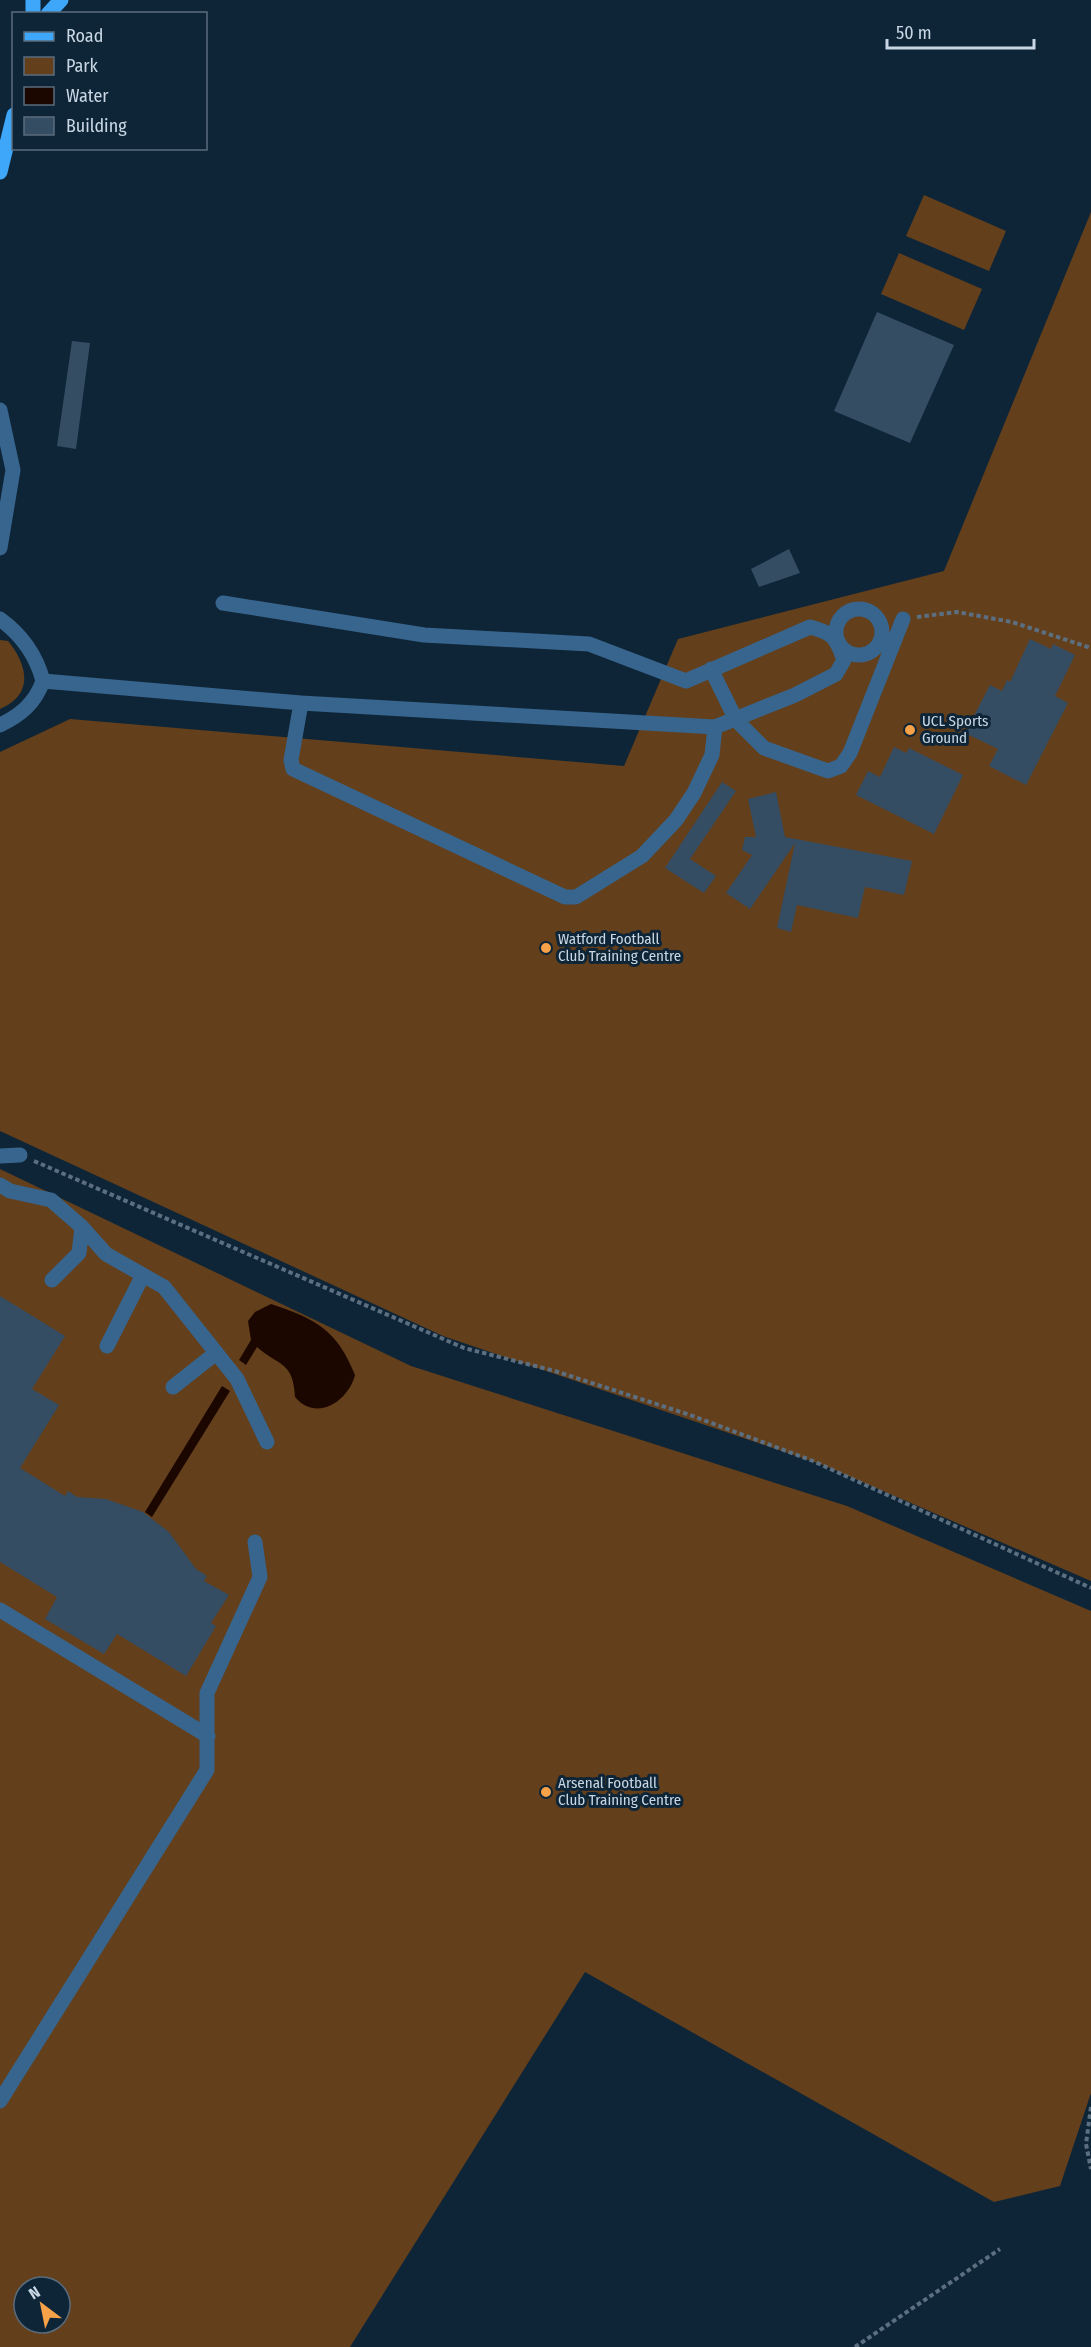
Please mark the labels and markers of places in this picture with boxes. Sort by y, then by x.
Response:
place label: UCL Sports Ground [922,712,988,747]
marker: UCL Sports Ground [903,723,917,737]
place label: Watford Football Club Training Centre [558,930,681,965]
marker: Watford Football Club Training Centre [539,941,553,955]
place label: Arsenal Football Club Training Centre [558,1774,681,1809]
marker: Arsenal Football Club Training Centre [539,1785,553,1799]

